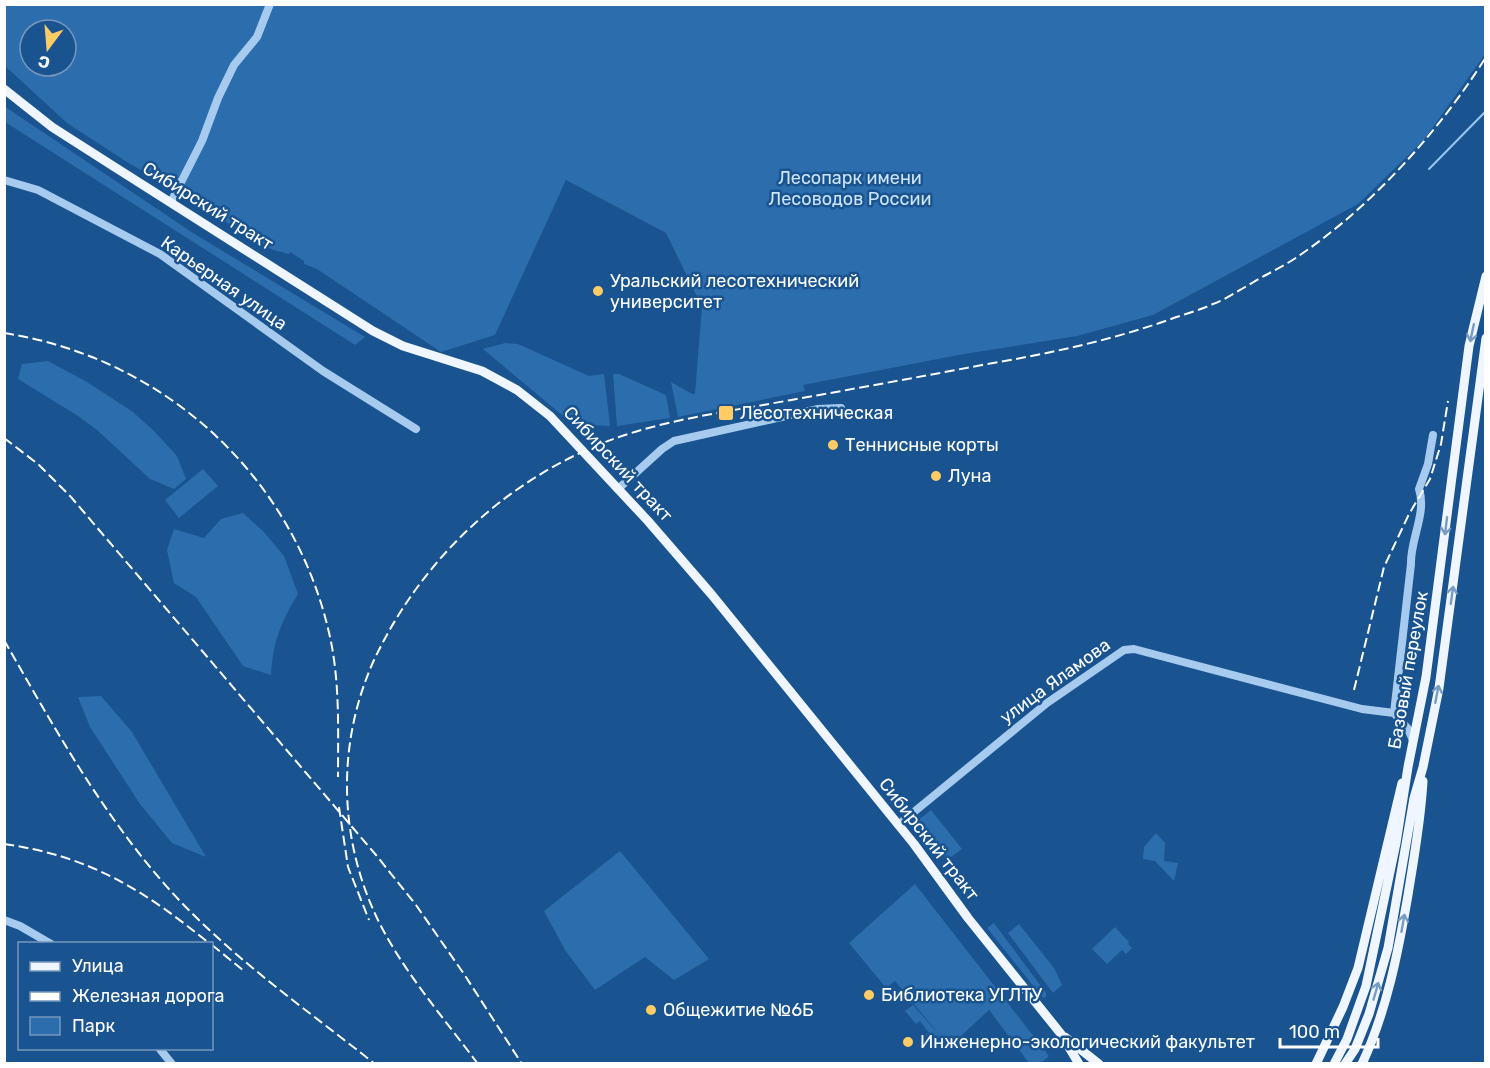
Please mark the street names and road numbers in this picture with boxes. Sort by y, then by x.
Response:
street label: Сибирский тракт [139,157,277,255]
street label: Карьерная улица [157,231,291,335]
street label: Сибирский тракт [559,402,677,526]
street label: Базовый переулок [1383,589,1433,751]
street label: улица Яламова [996,634,1114,728]
street label: Сибирский тракт [874,773,984,905]

